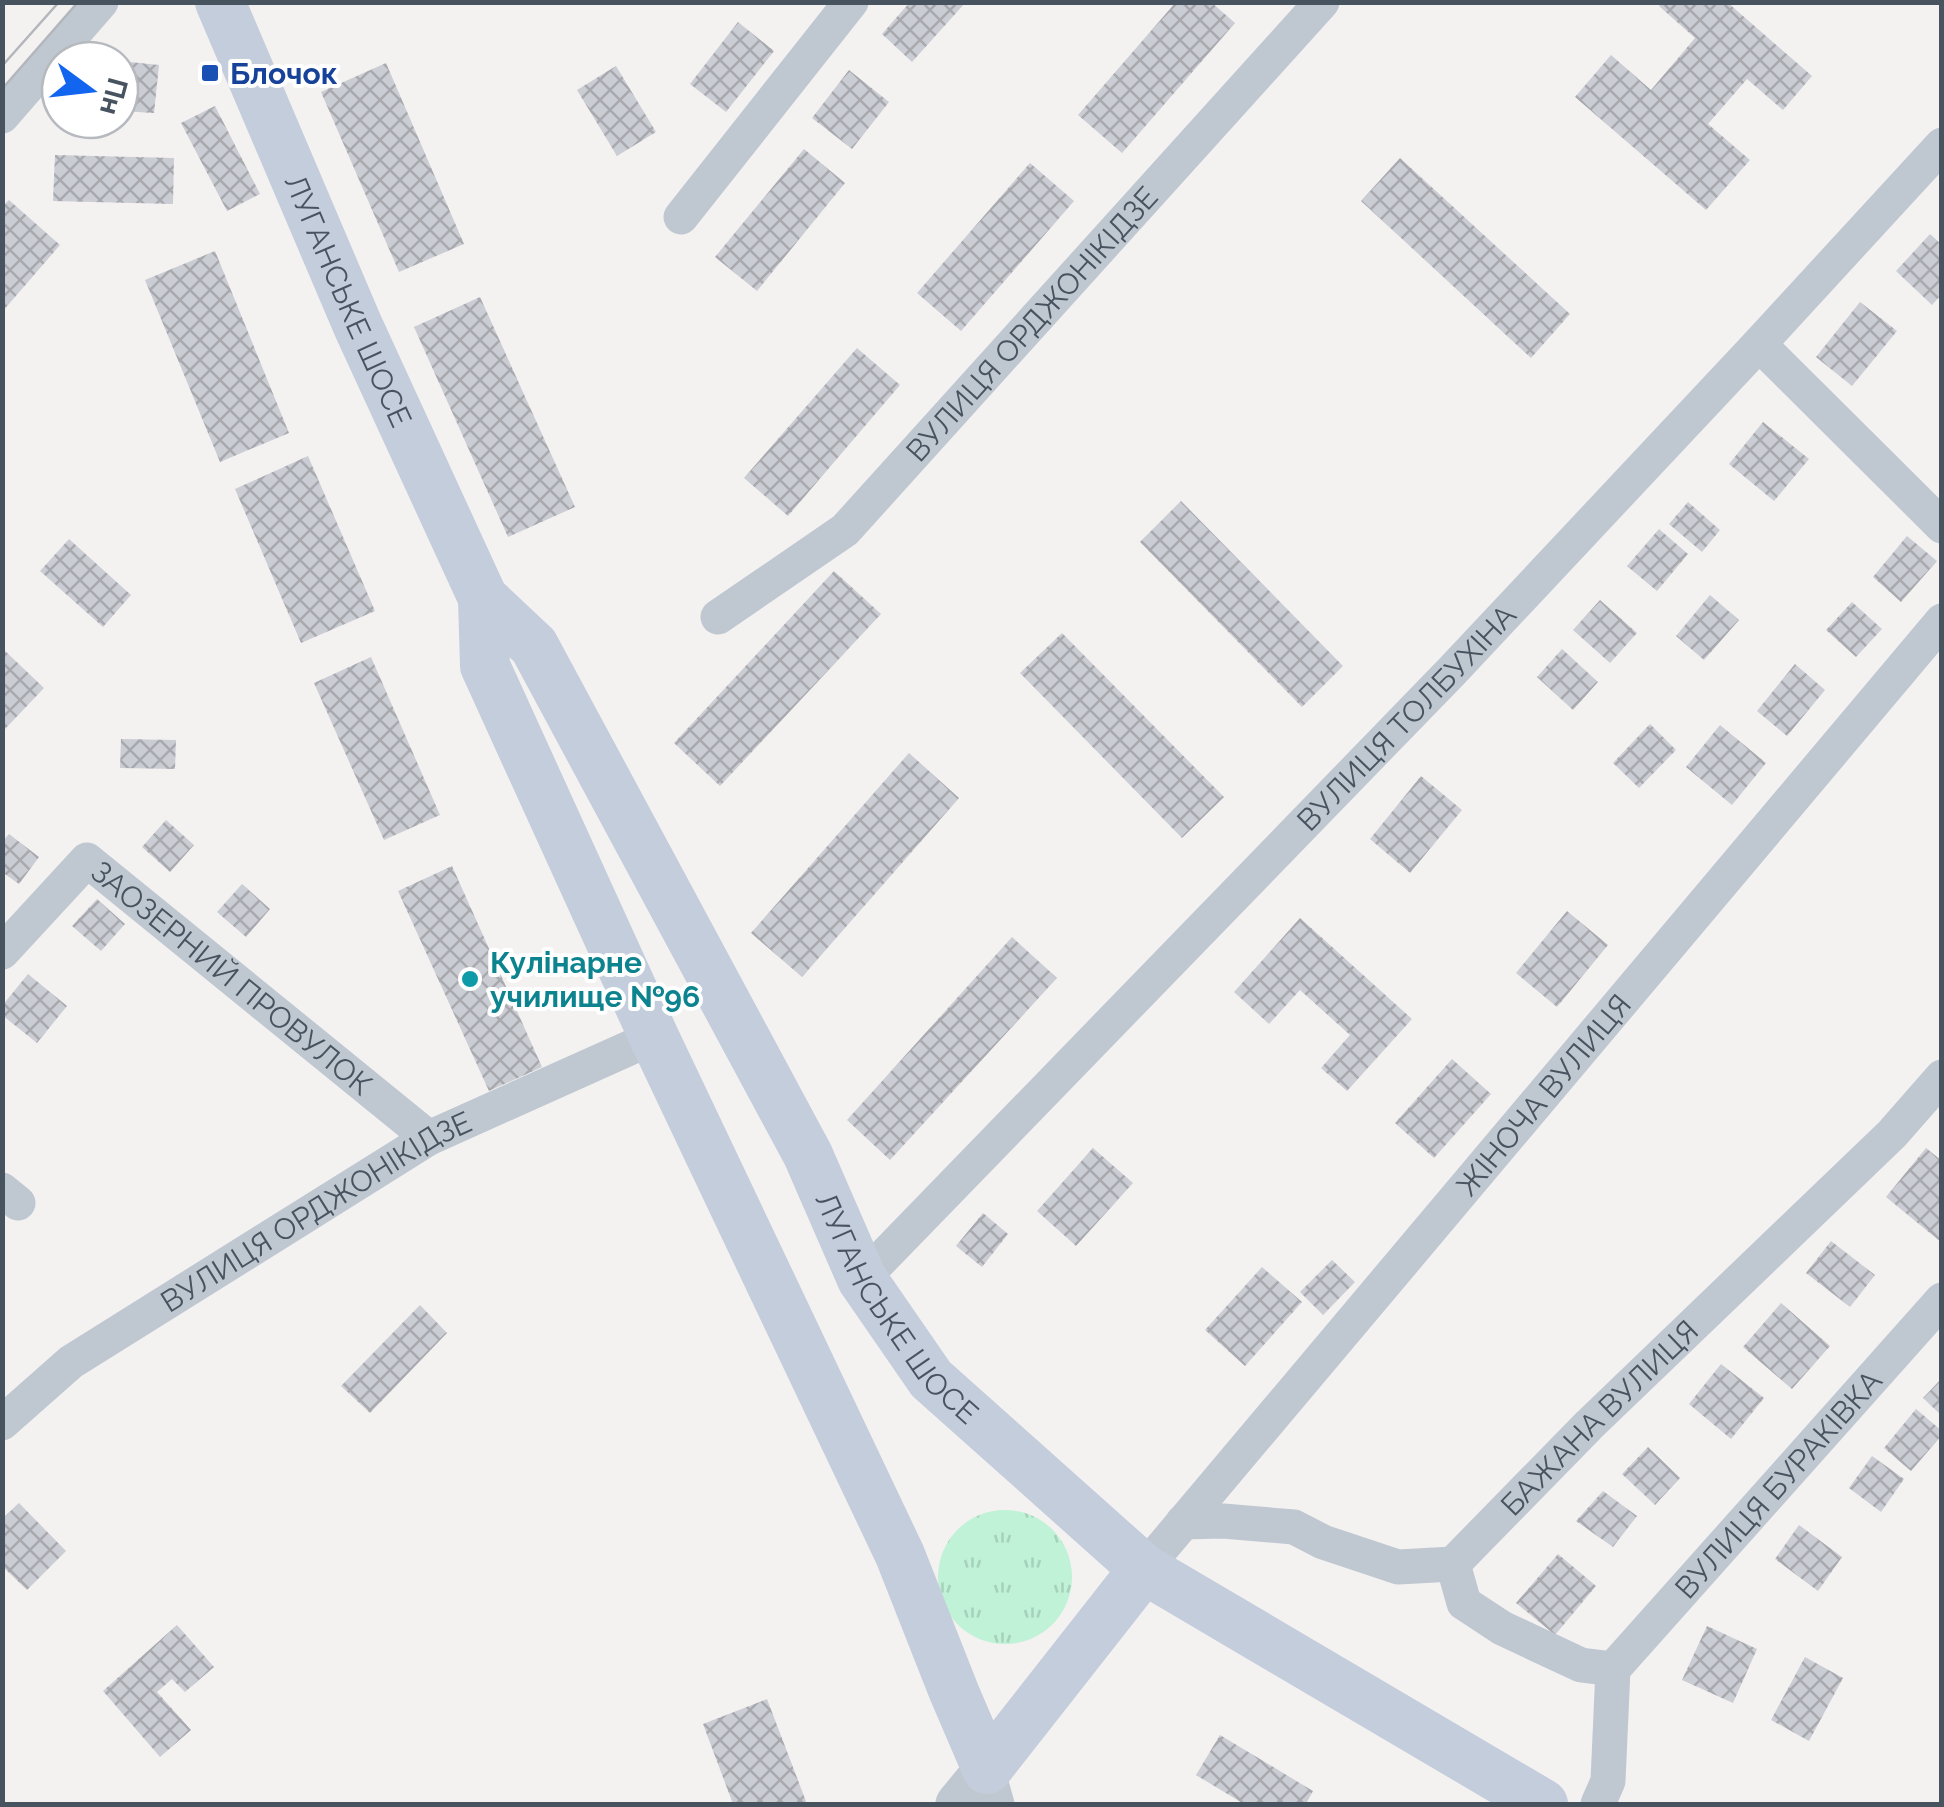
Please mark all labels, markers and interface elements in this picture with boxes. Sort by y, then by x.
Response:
north arrow [40,40,140,140]
place label: Блочок [230,56,338,91]
marker: Блочок [199,62,221,84]
text: Пн [93,74,134,119]
street label: ЛУГАНСЬКЕ ШОСЕ [278,169,419,432]
street label: ВУЛИЦЯ ОРДЖОНІКІДЗЕ [899,179,1164,468]
street label: ВУЛИЦЯ ТОЛБУХІНА [1290,597,1523,838]
street label: ЗАОЗЕРНИЙ ПРОВУЛОК [85,853,379,1102]
place label: Кулінарне училище №96 [490,945,700,1014]
marker: Кулінарне училище №96 [459,968,481,990]
street label: ЖІНОЧА ВУЛИЦЯ [1449,987,1638,1202]
street label: ВУЛИЦЯ ОРДЖОНІКІДЗЕ [154,1104,477,1319]
street label: ЛУГАНСЬКЕ ШОСЕ [809,1187,986,1430]
street label: БАЖАНА ВУЛИЦЯ [1493,1313,1705,1522]
street label: ВУЛИЦЯ БУРАКІВКА [1667,1363,1889,1605]

